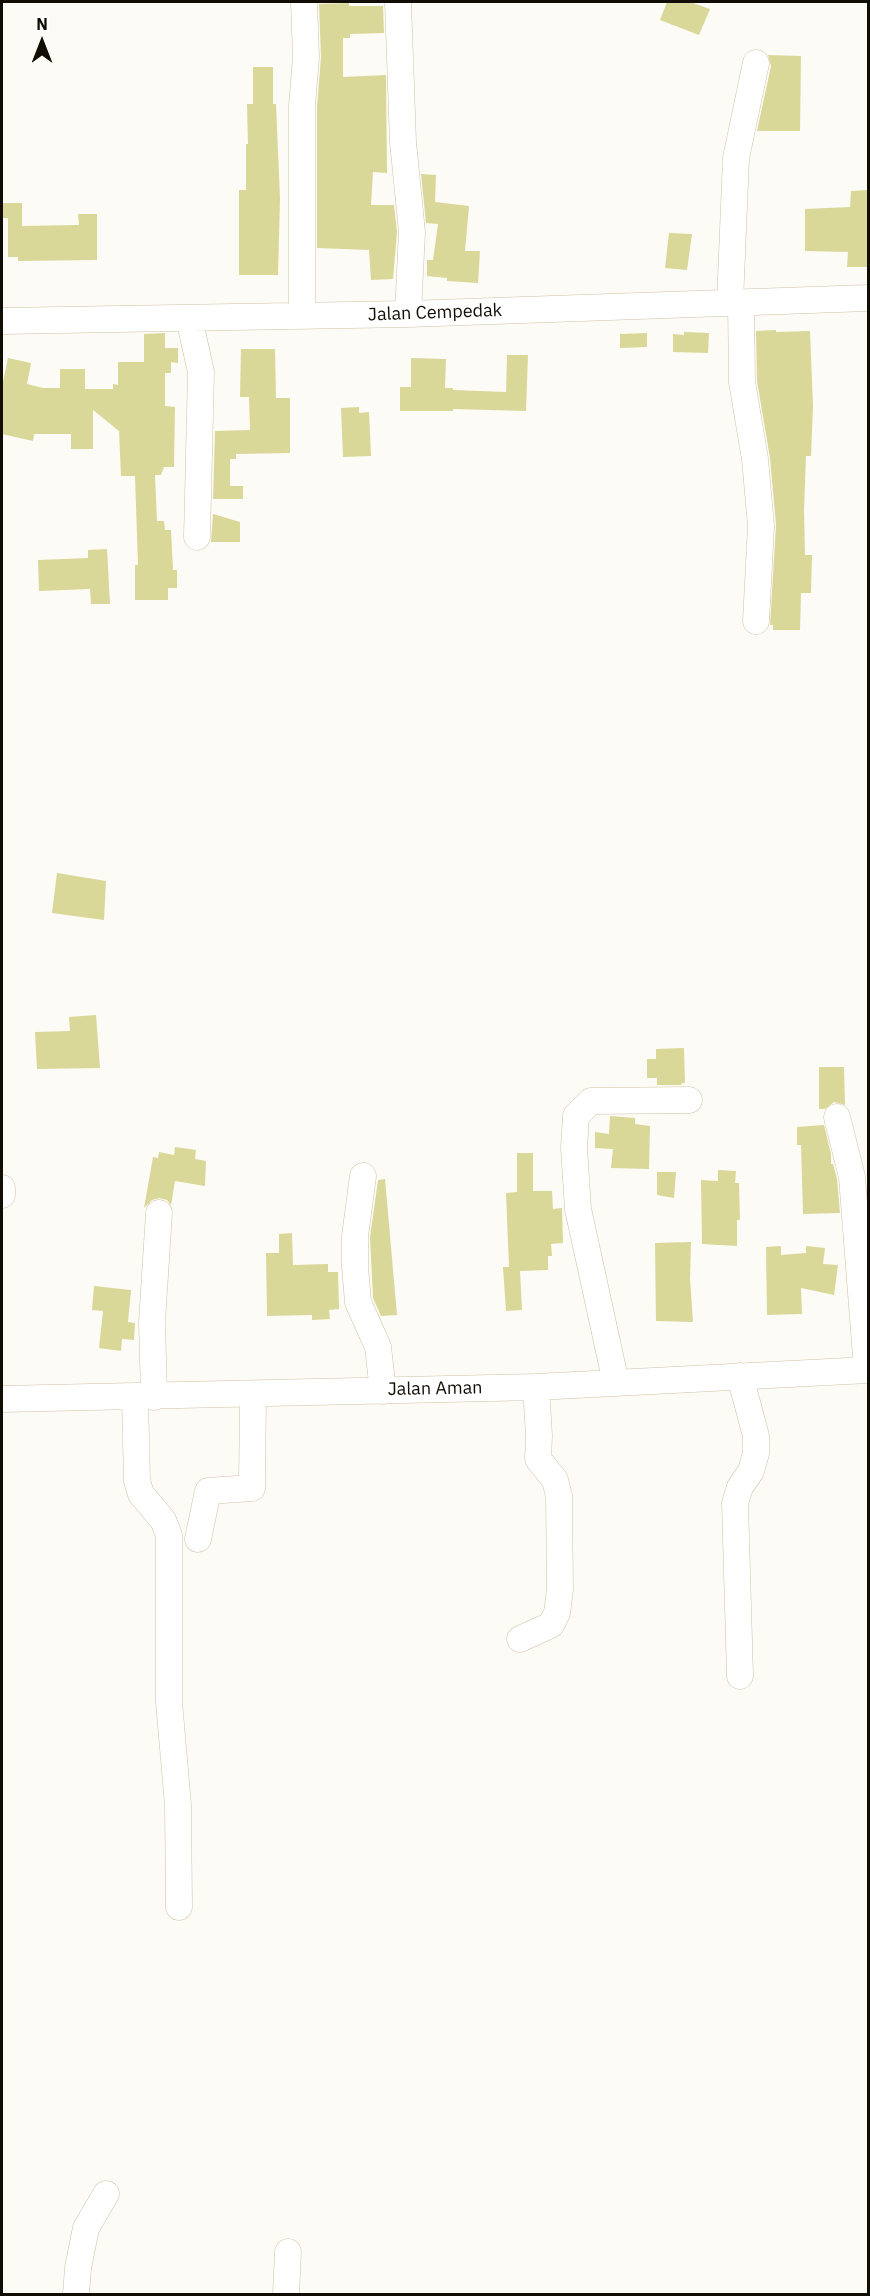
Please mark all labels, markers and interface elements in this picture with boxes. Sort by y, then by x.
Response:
north arrow [12,12,72,72]
text: N [36,14,48,34]
street label: Jalan Cempedak [367,300,503,326]
street label: Jalan Aman [387,1377,483,1401]

